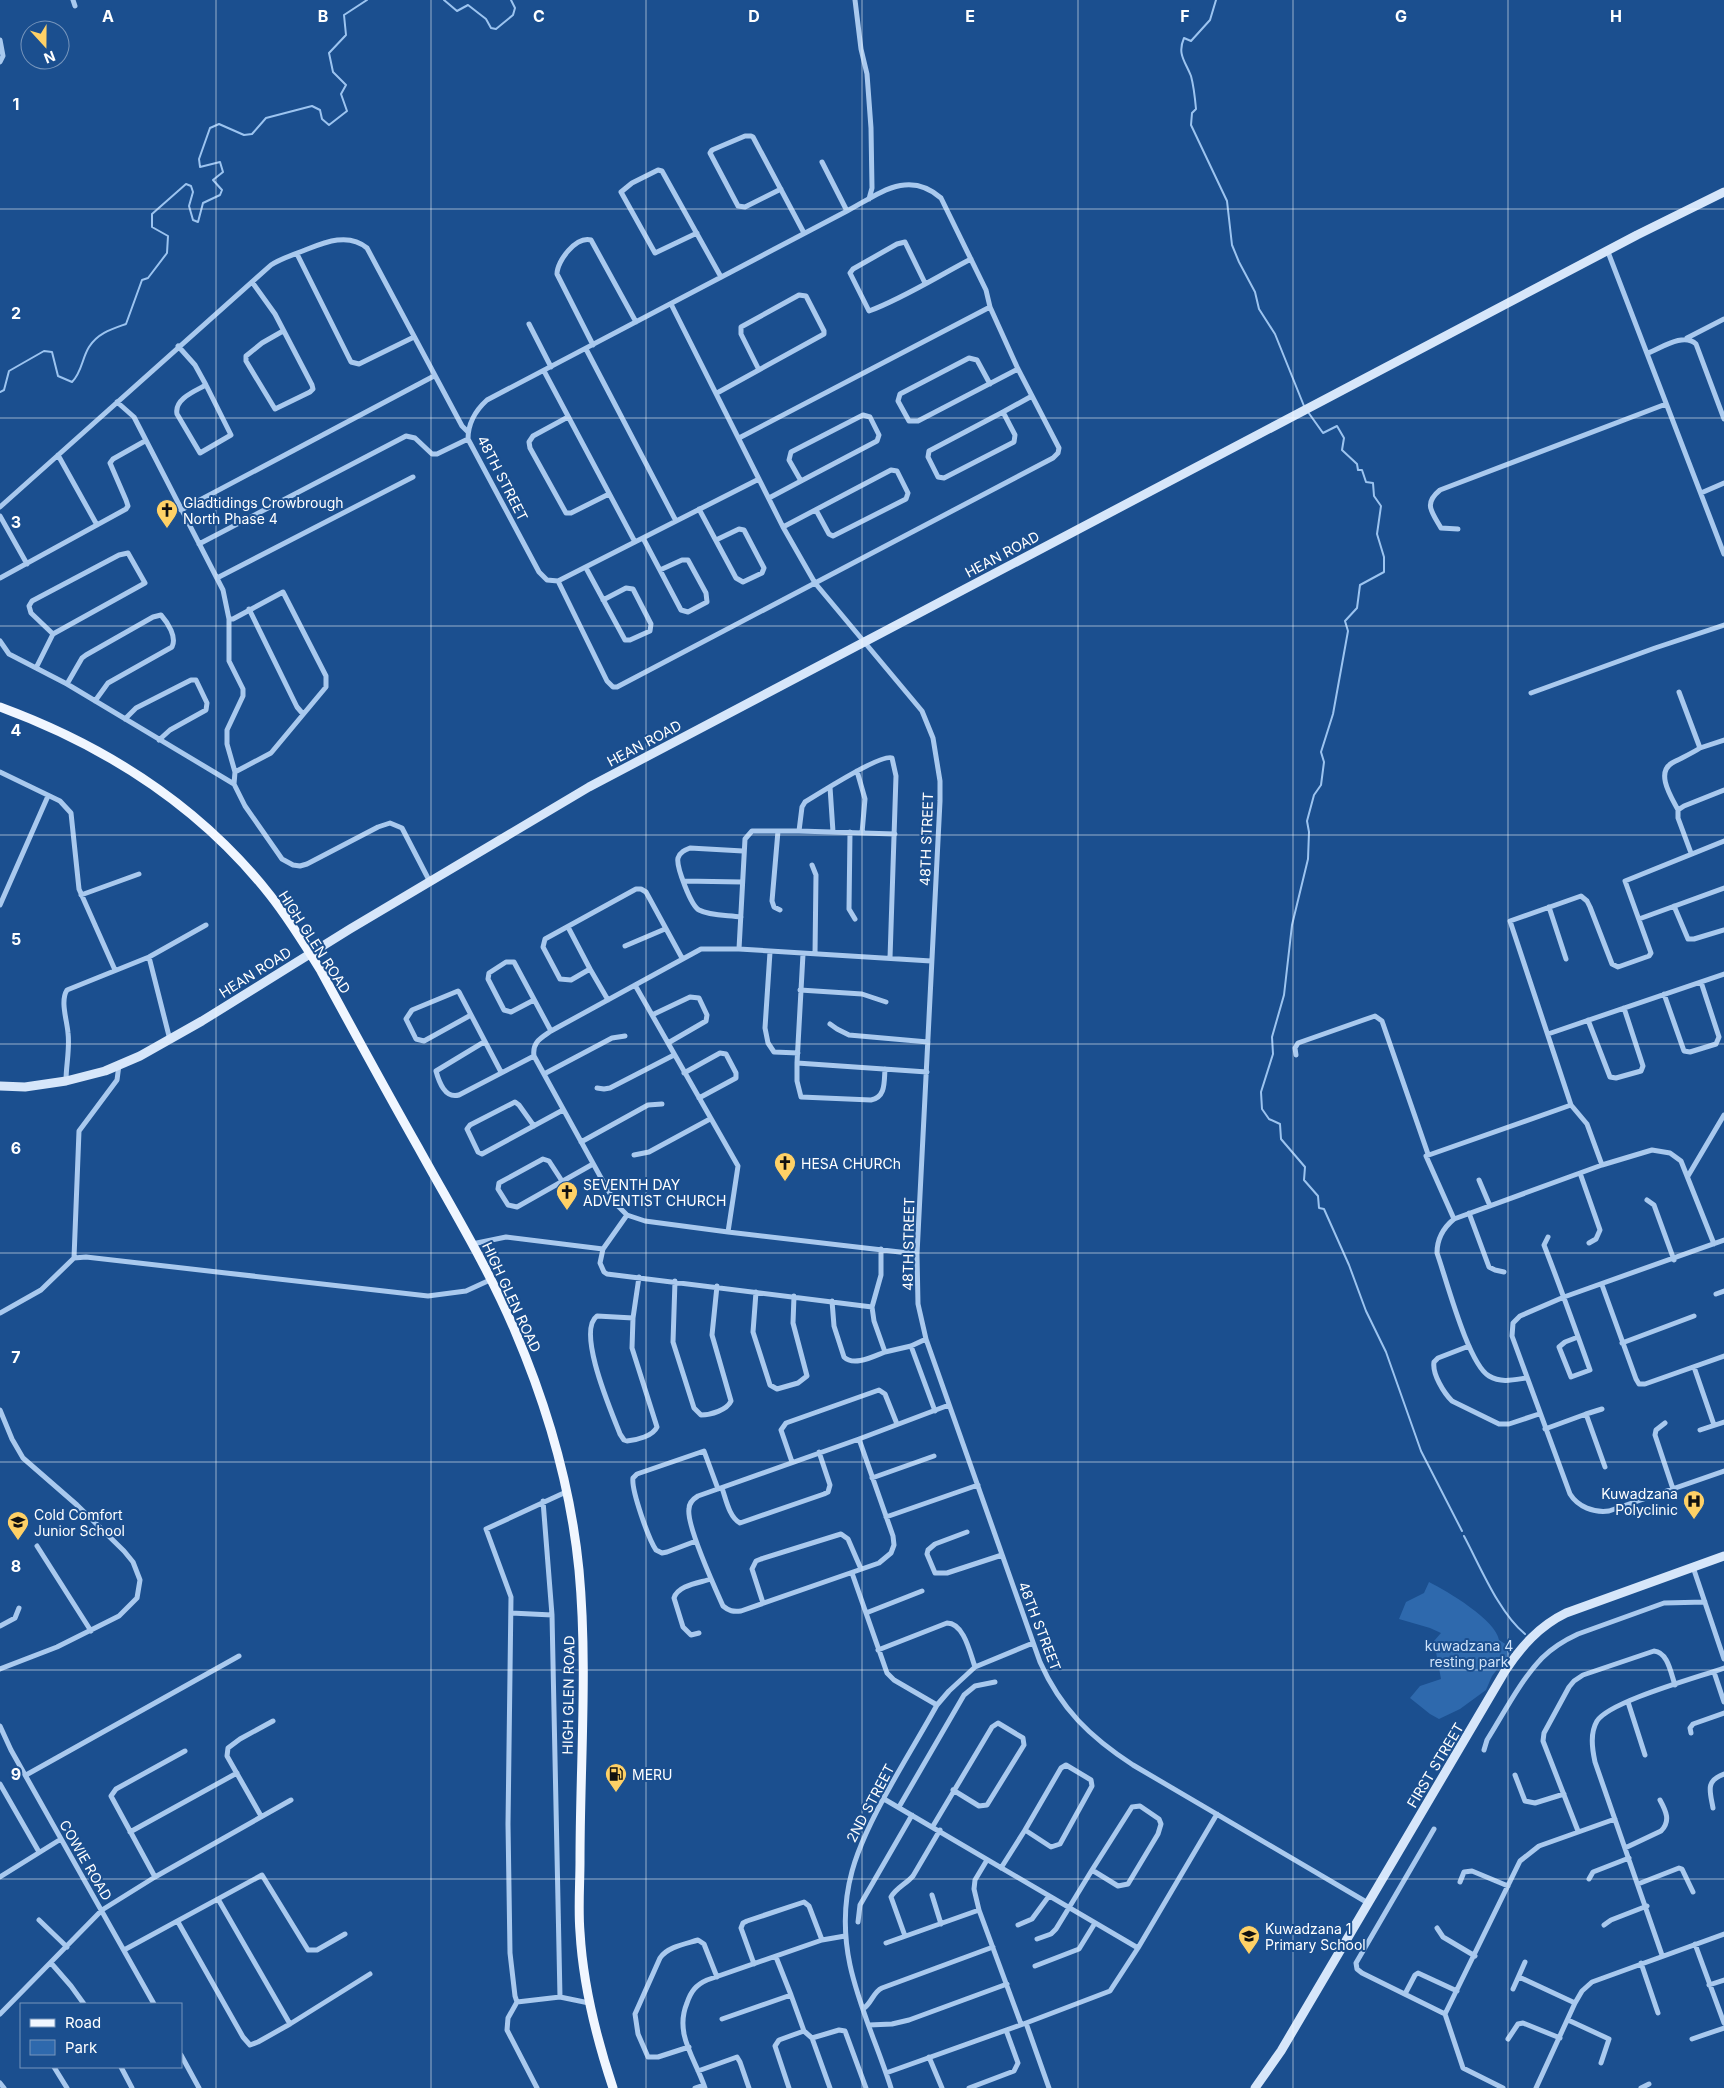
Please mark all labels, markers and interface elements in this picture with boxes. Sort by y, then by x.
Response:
text: A [102,6,114,26]
text: B [318,6,328,26]
text: C [533,6,545,26]
text: D [748,6,760,26]
text: E [965,6,975,26]
text: F [1180,6,1190,26]
text: G [1395,6,1407,26]
text: H [1610,6,1622,26]
north arrow [20,20,70,70]
text: N [42,48,58,67]
text: 1 [13,94,19,114]
text: 2 [11,303,21,323]
street label: 48TH STREET [474,432,532,524]
place label: Gladtidings Crowbrough North Phase 4 [183,494,344,527]
church icon: Gladtidings Crowbrough North Phase 4 [155,498,179,529]
text: 3 [11,512,21,532]
street label: HEAN ROAD [962,527,1042,581]
street label: HEAN ROAD [604,716,684,770]
text: 4 [11,720,22,740]
street label: 48TH STREET [916,792,936,886]
street label: HIGH GLEN ROAD [275,887,355,997]
text: 5 [11,929,21,949]
street label: HEAN ROAD [216,943,294,1001]
text: 6 [11,1138,21,1158]
church icon: HESA CHURCh [773,1151,797,1182]
place label: HESA CHURCh [801,1155,901,1172]
place label: SEVENTH DAY ADVENTIST CHURCH [583,1176,726,1209]
church icon: SEVENTH DAY ADVENTIST CHURCH [555,1180,579,1211]
street label: 48TH STREET [899,1197,917,1291]
street label: HIGH GLEN ROAD [479,1239,545,1355]
text: 7 [11,1347,21,1367]
place label: Kuwadzana Polyclinic [1601,1485,1678,1518]
hospital icon: Kuwadzana Polyclinic [1682,1489,1706,1520]
place label: Cold Comfort Junior School [34,1506,125,1539]
school or university icon: Cold Comfort Junior School [6,1510,30,1541]
text: 8 [11,1556,21,1576]
street label: 48TH STREET [1015,1579,1065,1673]
street label: HIGH GLEN ROAD [558,1635,578,1755]
park label: kuwadzana 4 resting park [1425,1637,1513,1670]
street label: FIRST STREET [1403,1720,1467,1810]
street label: 2ND STREET [842,1761,898,1845]
fuel station icon: MERU [604,1762,628,1793]
text: 9 [11,1764,21,1784]
place label: MERU [632,1766,673,1783]
street label: COWIE ROAD [56,1817,116,1903]
place label: Kuwadzana 1 Primary School [1265,1920,1366,1953]
school or university icon: Kuwadzana 1 Primary School [1237,1924,1261,1955]
legend [20,2003,182,2068]
text: Road [65,2013,101,2032]
text: Park [65,2038,98,2057]

